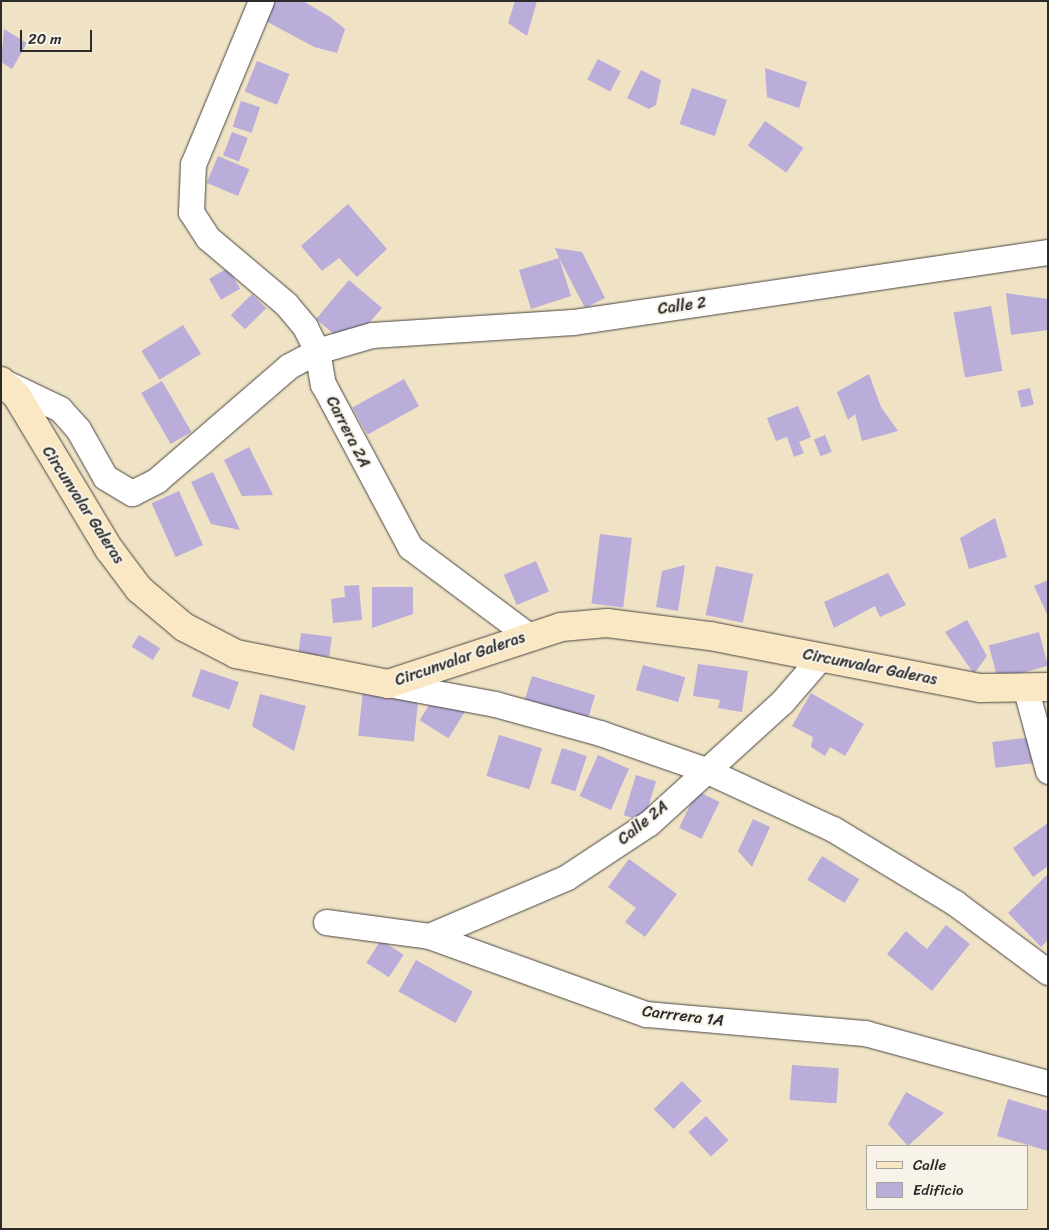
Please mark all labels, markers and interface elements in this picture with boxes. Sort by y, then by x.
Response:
scale bar [22,20,95,52]
text: 20 m [28,26,62,52]
street label: Calle 2 [657,293,707,319]
street label: Carrera 2A [322,393,374,471]
street label: Circunvalar Galeras [38,442,128,568]
street label: Circunvalar Galeras [392,628,528,690]
street label: Circunvalar Galeras [801,645,939,689]
street label: Calle 2A [614,797,672,849]
street label: Carrrera 1A [641,1001,725,1031]
legend [866,1145,1029,1210]
text: Calle [913,1152,946,1178]
text: Edificio [913,1177,964,1203]

